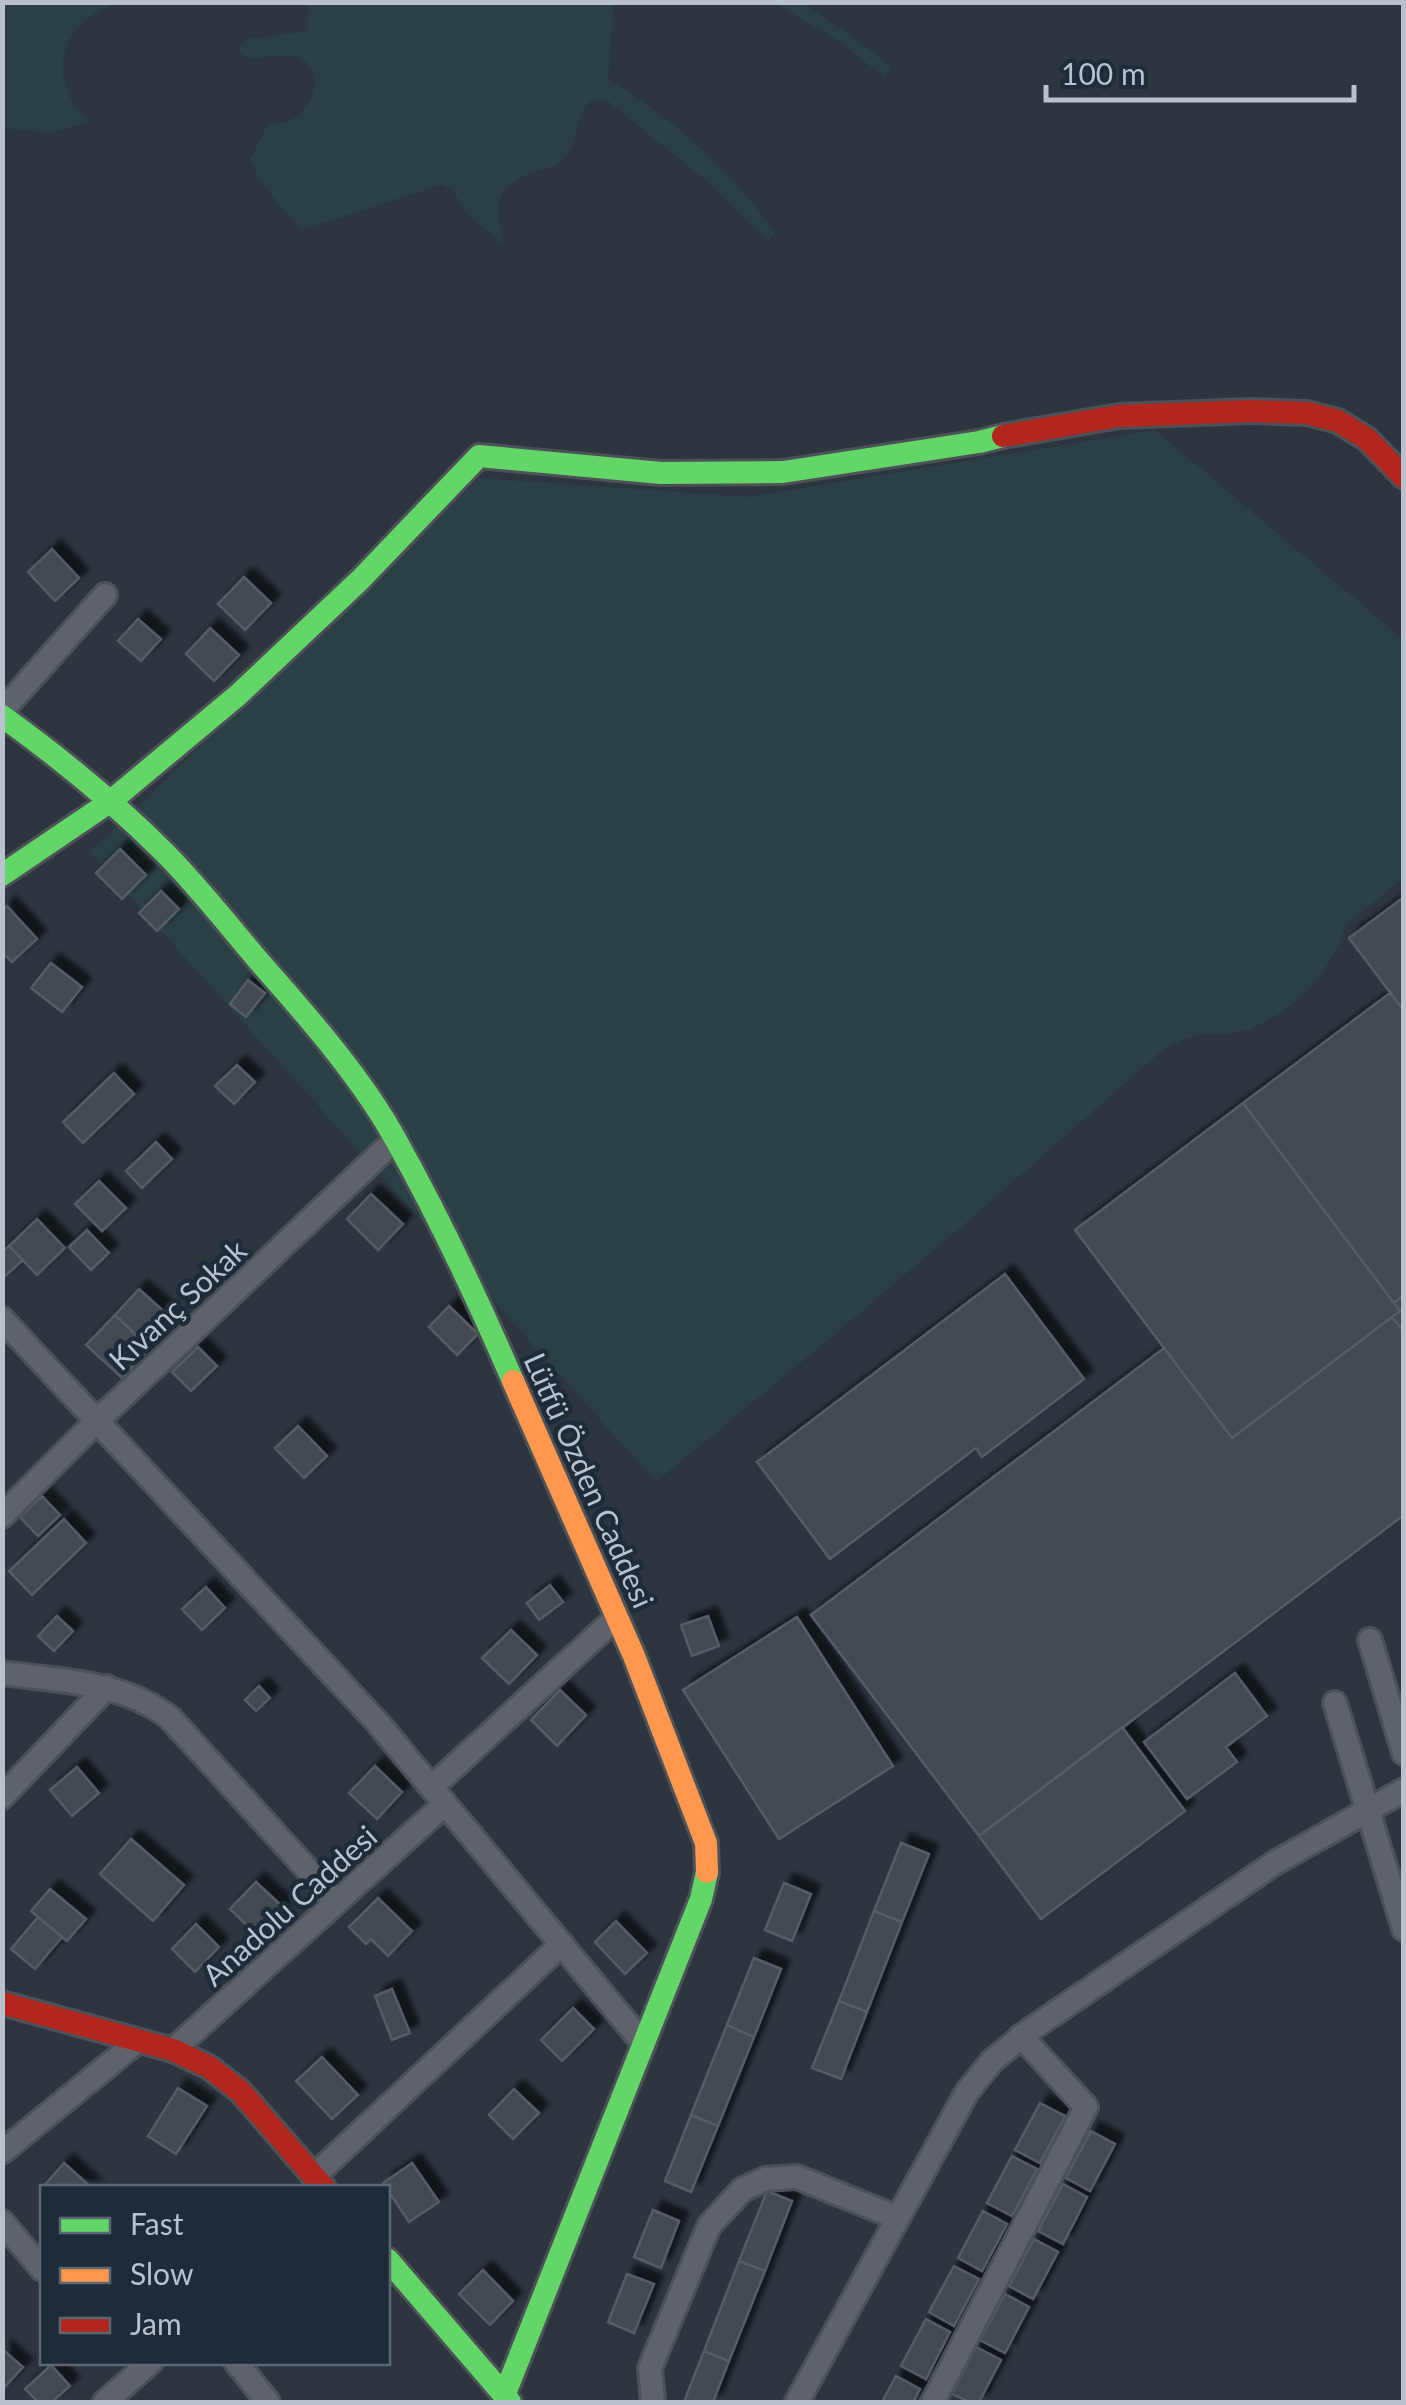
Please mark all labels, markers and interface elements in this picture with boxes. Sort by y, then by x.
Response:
scale bar [1046,40,1354,102]
text: 100 m [1061,55,1146,91]
street label: Kıvanç Sokak [101,1231,254,1377]
street label: Lütfü Özden Caddesi [518,1347,662,1613]
street label: Anadolu Caddesi [195,1817,383,1993]
legend [40,2185,390,2365]
text: Fast [130,2205,184,2241]
text: Slow [130,2255,194,2291]
text: Jam [130,2305,182,2341]

